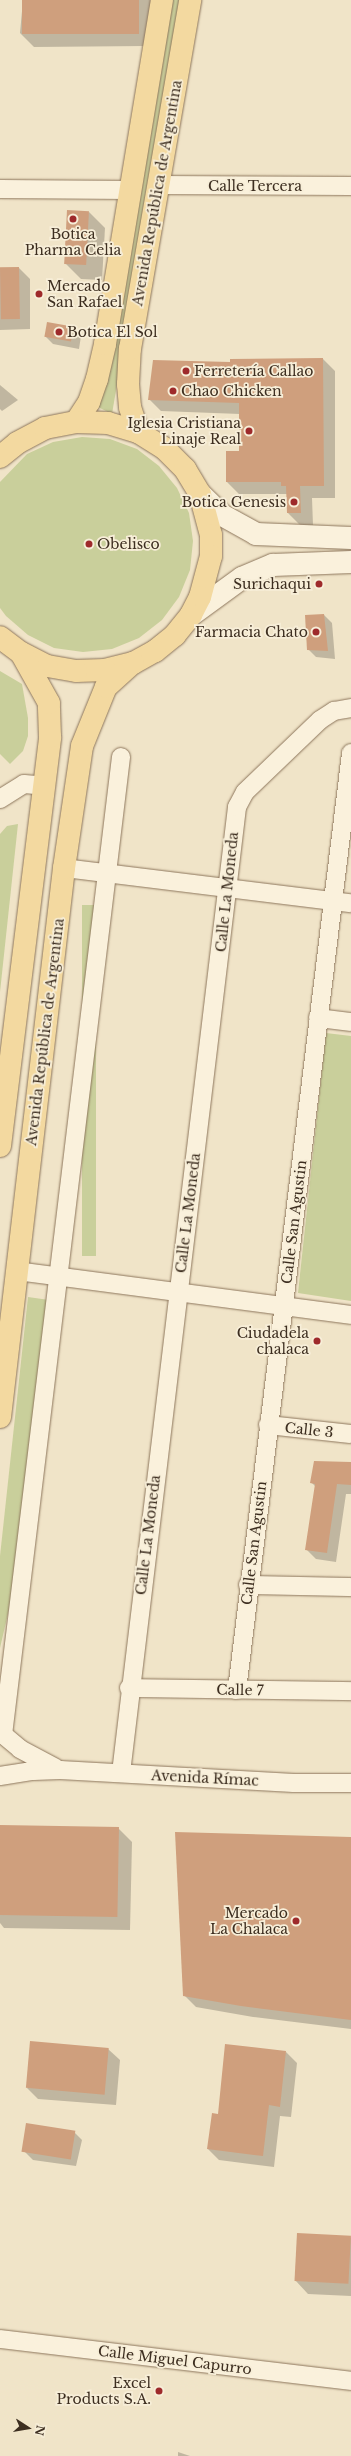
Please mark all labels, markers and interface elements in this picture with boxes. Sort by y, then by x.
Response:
street label: Avenida República de Argentina [129,78,185,308]
street label: Calle Tercera [208,178,302,194]
marker: Botica Pharma Celia [68,214,78,224]
place label: Botica Pharma Celia [25,226,121,258]
place label: Mercado San Rafael [47,278,122,310]
marker: Mercado San Rafael [34,289,44,299]
place label: Botica El Sol [67,324,158,340]
marker: Botica El Sol [54,327,64,337]
place label: Ferretería Callao [194,363,314,379]
marker: Ferretería Callao [181,366,191,376]
place label: Chao Chicken [181,383,282,399]
marker: Chao Chicken [168,386,178,396]
place label: Iglesia Cristiana Linaje Real [127,415,241,448]
marker: Iglesia Cristiana Linaje Real [244,426,254,436]
place label: Botica Genesis [181,494,286,510]
marker: Botica Genesis [289,497,299,507]
place label: Obelisco [97,536,160,552]
marker: Obelisco [84,539,94,549]
place label: Surichaqui [233,576,311,592]
marker: Surichaqui [314,579,324,589]
place label: Farmacia Chato [195,624,308,640]
marker: Farmacia Chato [311,627,321,637]
street label: Calle La Moneda [212,831,242,953]
street label: Avenida República de Argentina [23,917,67,1147]
street label: Calle La Moneda [172,1152,204,1274]
street label: Calle San Agustin [278,1159,310,1285]
place label: Ciudadela chalaca [237,1325,309,1358]
marker: Ciudadela chalaca [312,1336,322,1346]
street label: Calle 3 [284,1419,334,1441]
street label: Calle La Moneda [132,1474,164,1596]
street label: Calle San Agustin [238,1480,270,1606]
street label: Calle 7 [216,1681,264,1699]
street label: Avenida Rímac [151,1767,259,1789]
place label: Mercado La Chalaca [210,1905,288,1938]
marker: Mercado La Chalaca [291,1916,301,1926]
street label: Calle Miguel Capurro [97,2342,253,2378]
place label: Excel Products S.A. [56,2375,151,2408]
marker: Excel Products S.A. [154,2386,164,2396]
north arrow [8,2408,48,2448]
text: N [32,2424,48,2437]

